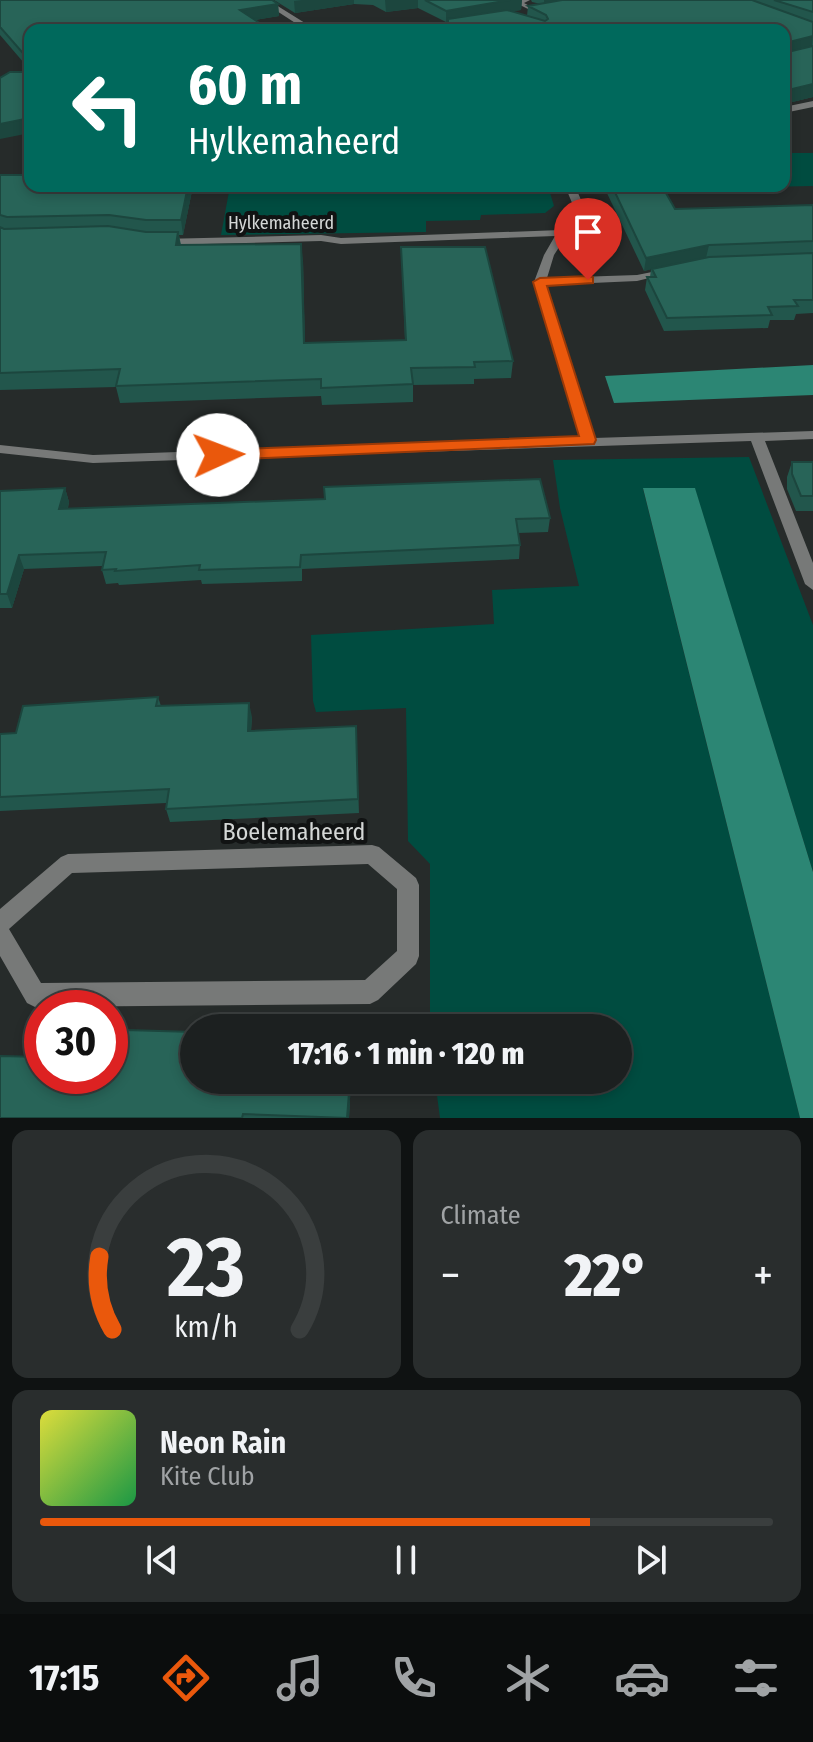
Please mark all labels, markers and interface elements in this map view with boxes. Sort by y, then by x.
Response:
text: 60 m [188,52,302,119]
icon: left [56,56,160,160]
text: Hylkemaheerd [188,120,400,164]
pin [554,198,622,280]
icon: arrive [566,210,610,254]
street label: Hylkemaheerd [228,212,334,234]
position arrow [176,413,260,497]
street label: Boelemaheerd [223,818,365,846]
speed limit sign: 30 [24,990,128,1094]
text: 17:16 · 1 min · 120 m [288,1036,524,1072]
text: Climate [441,1200,521,1231]
text: 23 [166,1218,245,1318]
text: 22° [564,1240,649,1312]
text: − [441,1249,460,1302]
text: + [753,1249,773,1302]
text: km/h [174,1310,238,1345]
text: Neon Rain [160,1425,286,1461]
text: Kite Club [160,1461,255,1492]
icon: previous [140,1538,184,1582]
icon: pause [384,1538,428,1582]
icon: next [629,1538,673,1582]
icon: directions [158,1650,214,1706]
icon: music [272,1650,328,1706]
icon: phone [386,1650,442,1706]
icon: climate [500,1650,556,1706]
icon: car [614,1650,670,1706]
icon: filters [728,1650,784,1706]
text: 17:15 [29,1656,100,1700]

